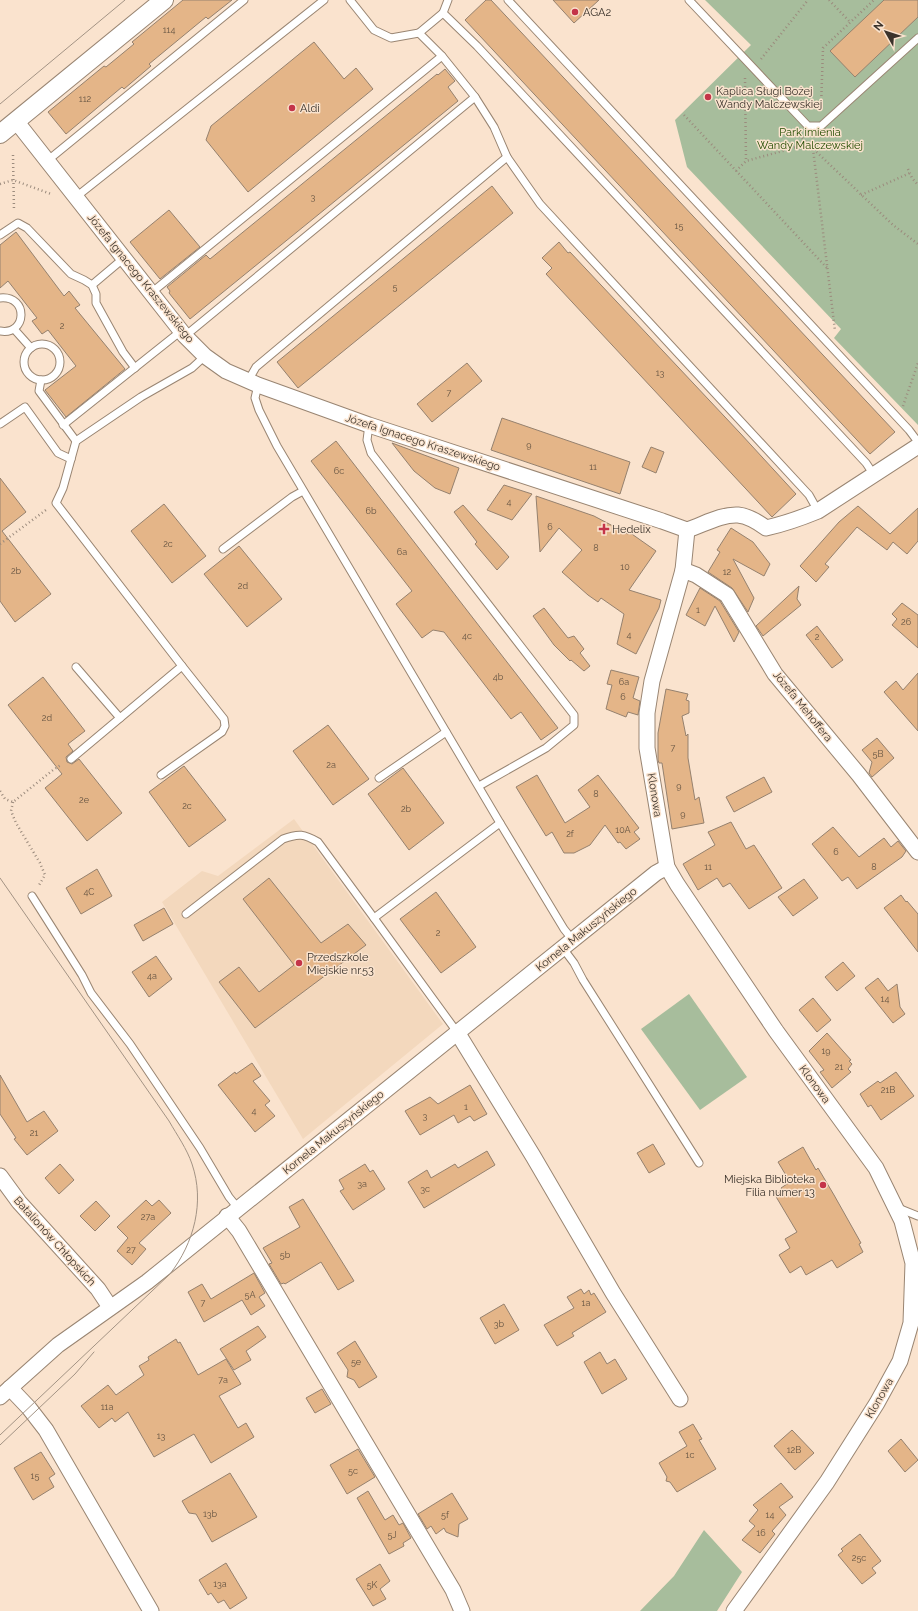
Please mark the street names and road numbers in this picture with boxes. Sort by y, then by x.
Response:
street label: Józefa Ignacego Kraszewskiego [85,211,197,346]
street label: Józefa Ignacego Kraszewskiego [344,411,502,474]
street label: Józefa Mehoffera [770,668,835,744]
street label: Klonowa [645,772,664,818]
street label: Kornela Makuszyńskiego [533,884,640,974]
street label: Klonowa [796,1063,833,1106]
street label: Kornela Makuszyńskiego [280,1087,387,1177]
street label: Batalionów Chłopskich [11,1194,98,1289]
street label: Klonowa [863,1376,896,1421]

